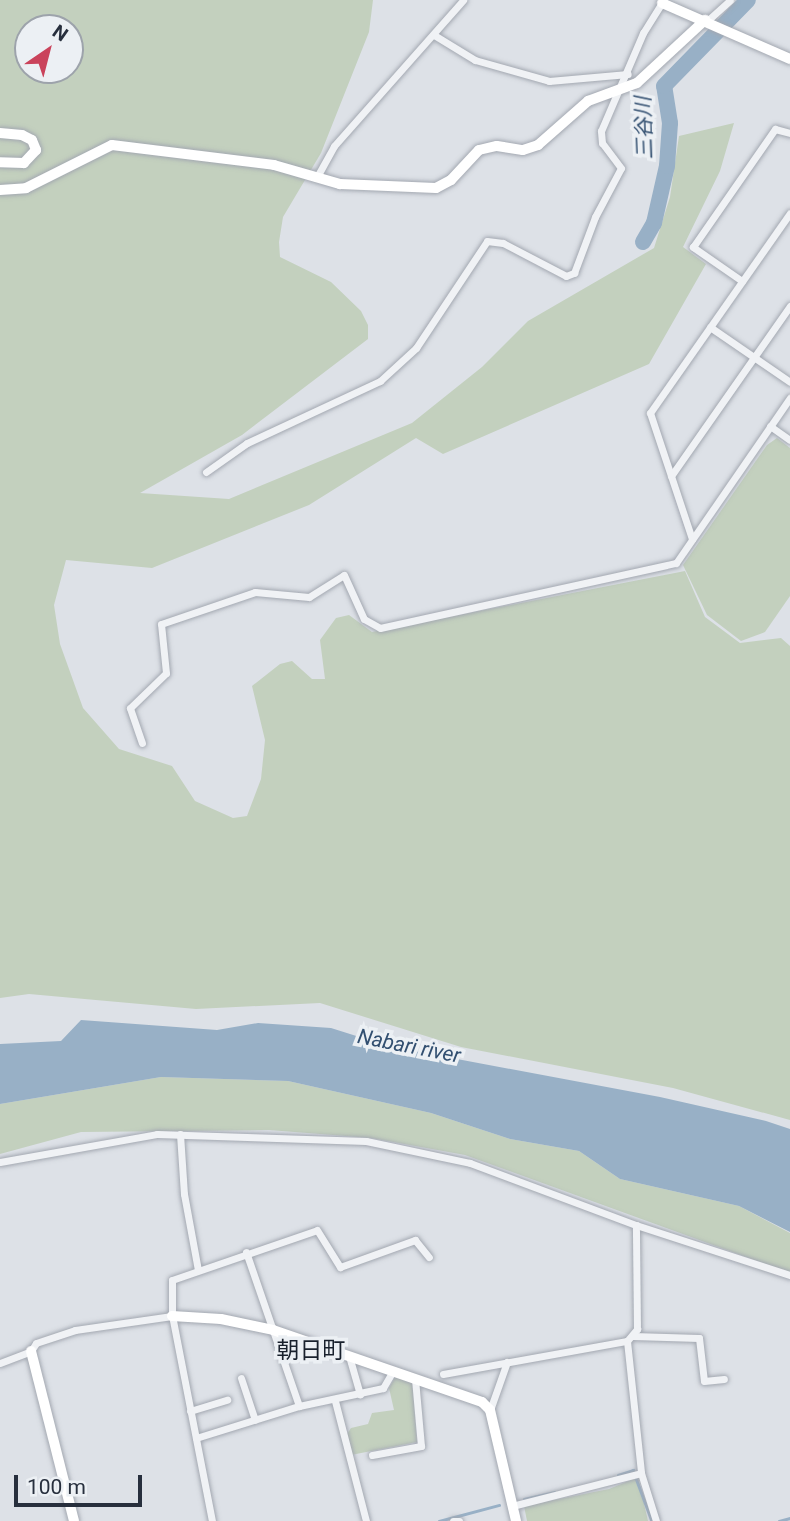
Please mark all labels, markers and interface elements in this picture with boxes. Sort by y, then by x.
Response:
north arrow [14,14,84,84]
text: N [48,20,72,46]
water label: 三谷川 [630,96,658,160]
water label: Nabari river [355,1024,463,1068]
district label: 朝日町 [277,1337,345,1365]
scale bar [18,1462,145,1506]
text: 100 m [27,1475,86,1499]

